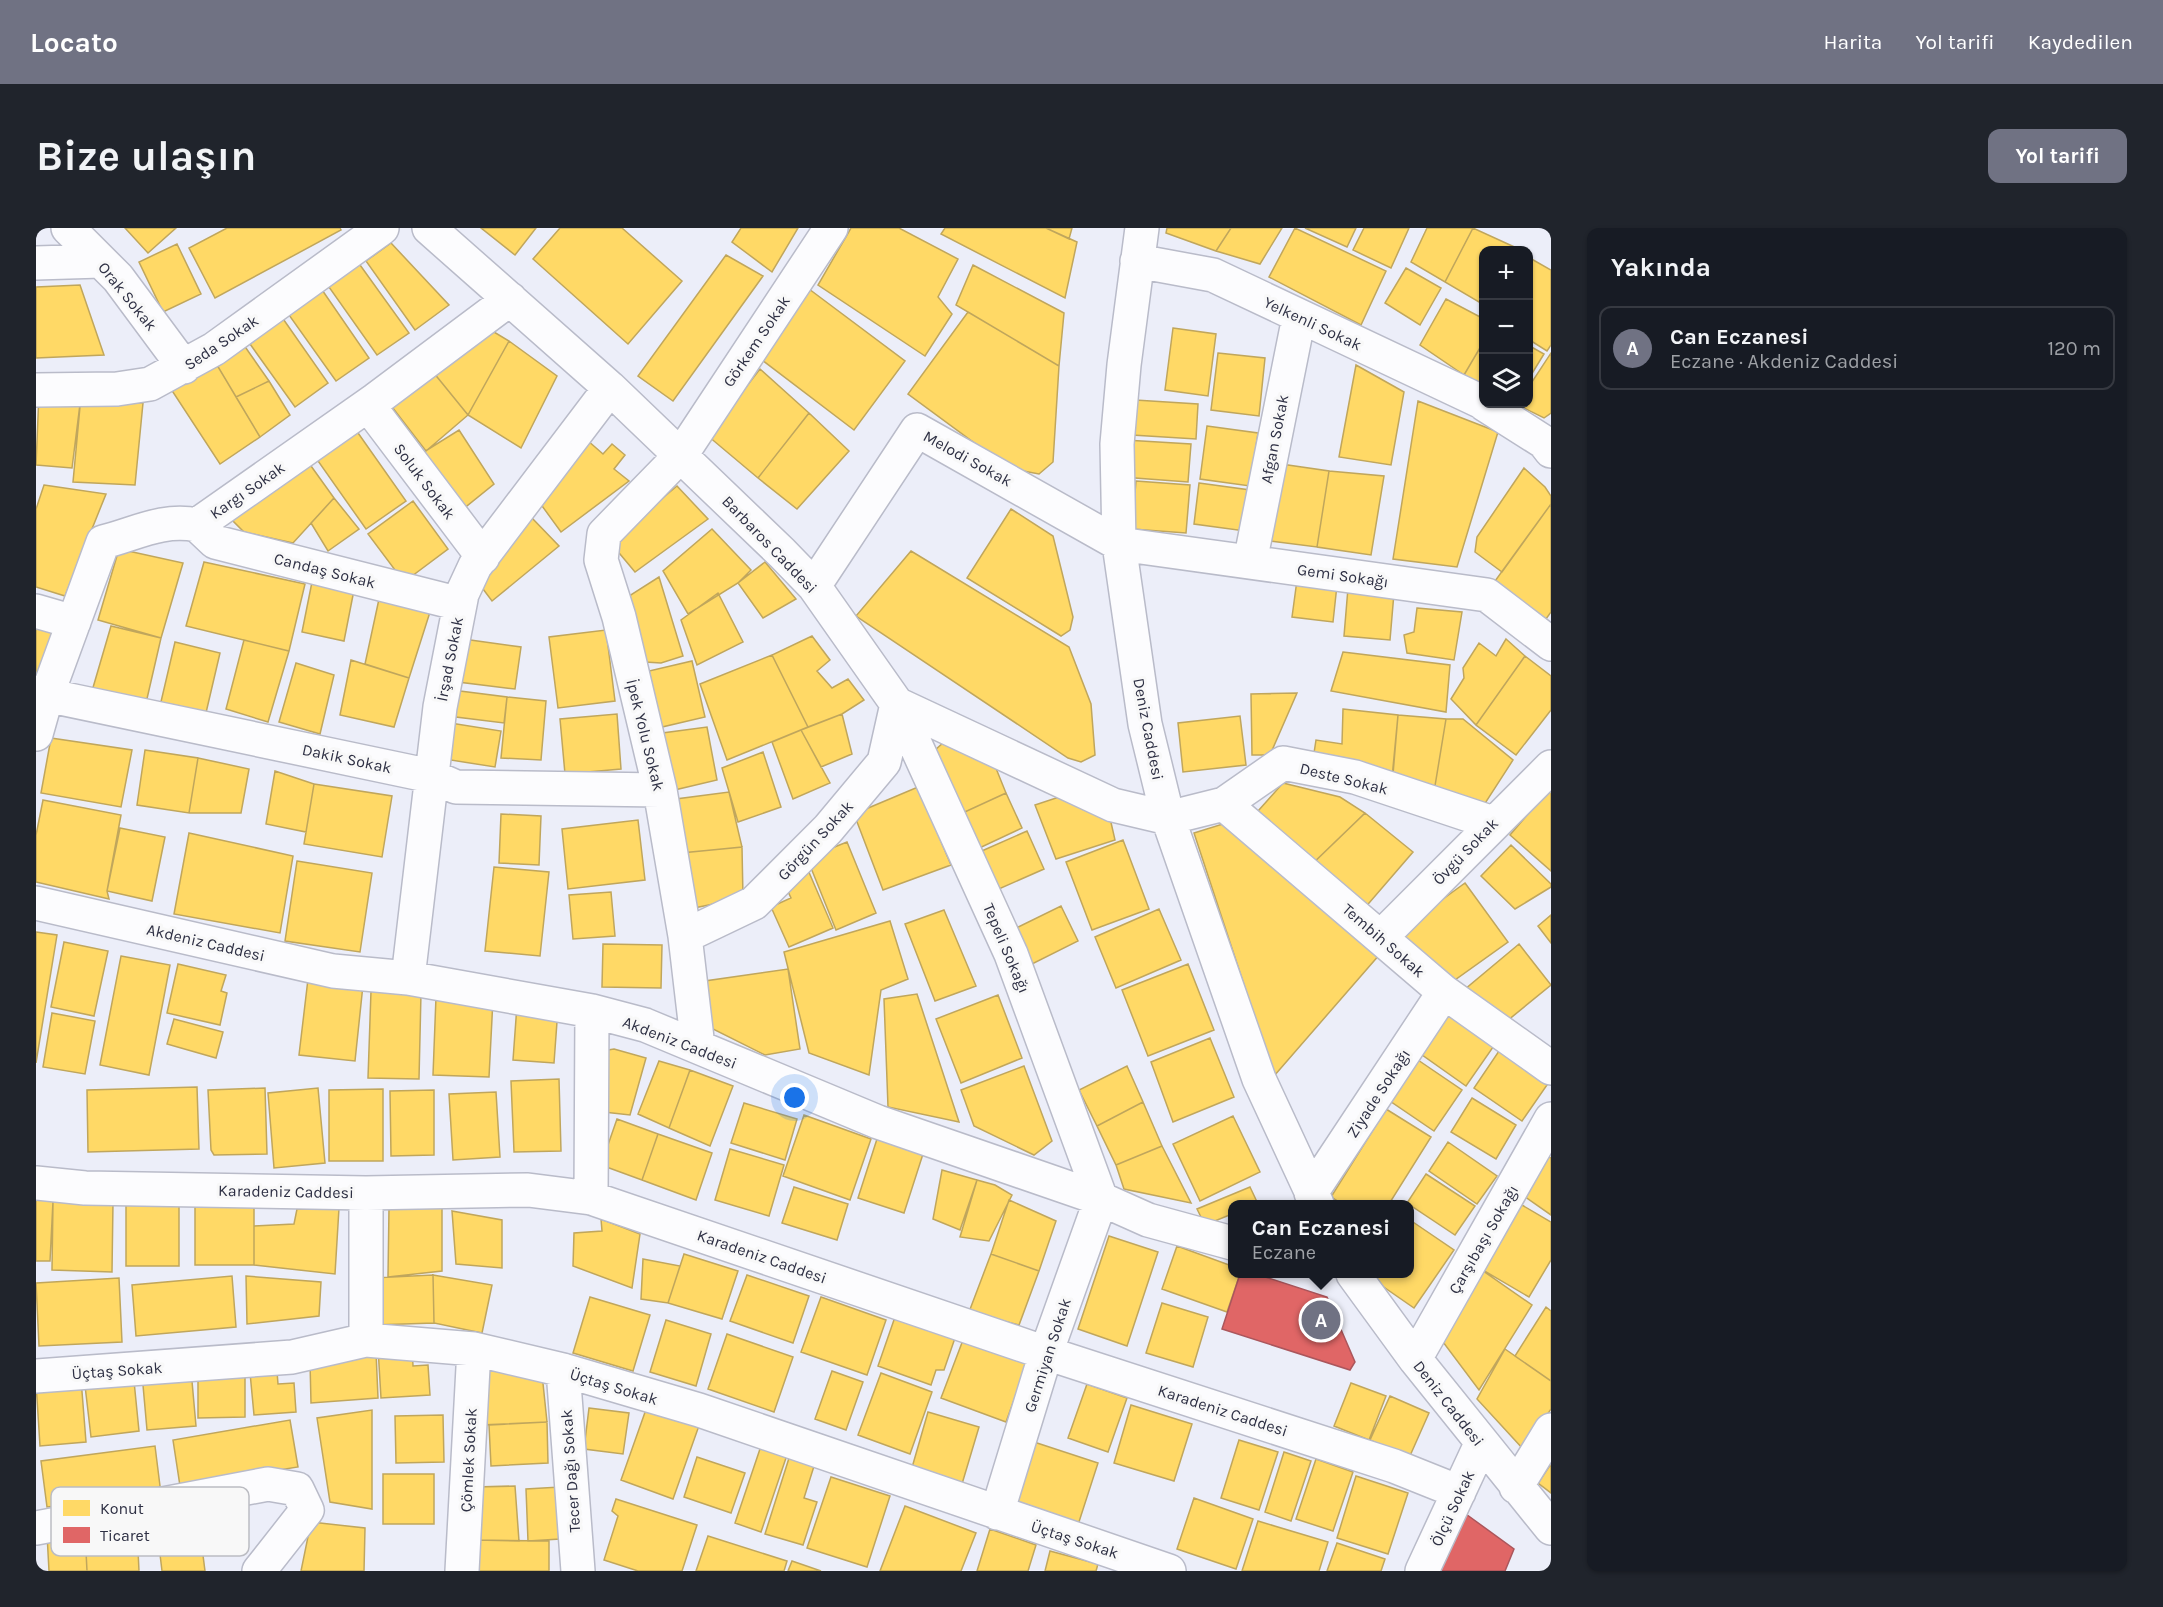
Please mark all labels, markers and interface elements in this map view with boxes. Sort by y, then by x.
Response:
text: Locato [30,26,118,59]
text: Harita [1823,30,1882,54]
text: Yol tarifi [1915,30,1995,54]
text: Kaydedilen [2028,30,2133,54]
button: Yol tarifi [1988,129,2127,183]
text: Bize ulaşın [36,131,256,181]
map controls [1479,246,1533,408]
button: + [1479,246,1533,300]
text: Yakında [1611,252,1711,283]
street label: Orak Sokak [94,258,161,335]
street label: Görkem Sokak [719,292,794,391]
street label: Yelkenli Sokak [1261,293,1365,354]
button: − [1479,300,1533,354]
street label: Seda Sokak [181,311,262,374]
text: Can Eczanesi [1670,324,1809,350]
text: A [1626,337,1639,360]
text: 120 m [2047,337,2101,360]
text: Eczane · Akdeniz Caddesi [1670,350,1898,373]
button: layers [1479,354,1533,408]
street label: Afgan Sokak [1257,393,1292,485]
street label: Melodi Sokak [920,426,1015,491]
street label: Soluk Sokak [390,439,459,523]
street label: Kargı Sokak [206,458,288,523]
street label: Barbaros Caddesi [718,492,821,597]
street label: Candaş Sokak [272,549,378,592]
street label: Gemi Sokağı [1296,560,1390,591]
street label: İrşad Sokak [432,615,467,703]
street label: Deniz Caddesi [1129,676,1168,782]
street label: İpek Yolu Sokak [622,677,669,793]
street label: Dakik Sokak [300,740,393,777]
street label: Deste Sokak [1298,758,1390,799]
street label: Görgün Sokak [774,797,857,884]
street label: Övgü Sokak [1429,814,1502,889]
street label: Tembih Sokak [1339,899,1429,981]
street label: Tepeli Sokağı [979,900,1034,996]
street label: Akdeniz Caddesi [145,920,267,965]
street label: Akdeniz Caddesi [620,1012,740,1073]
street label: Ziyade Sokağı [1343,1045,1414,1141]
your location [780,1083,809,1112]
street label: Karadeniz Caddesi [218,1181,354,1202]
street label: Çarşıbaşı Sokağı [1444,1181,1522,1297]
popup [1228,1200,1414,1278]
text: Can Eczanesi [1252,1215,1390,1241]
street label: Karadeniz Caddesi [695,1225,829,1288]
text: Eczane [1252,1241,1316,1264]
street label: Germiyan Sokak [1020,1296,1075,1415]
pin: A [1302,1298,1340,1342]
street label: Deniz Caddesi [1409,1357,1488,1450]
street label: Üçtaş Sokak [71,1358,163,1383]
street label: Üçtaş Sokak [568,1364,660,1409]
street label: Karadeniz Caddesi [1155,1380,1290,1440]
street label: Çömlek Sokak [456,1407,481,1513]
street label: Tecer Dağı Sokak [557,1409,584,1533]
street label: Ölçü Sokak [1427,1467,1478,1549]
legend [51,1487,249,1556]
text: Konut [100,1499,144,1518]
street label: Üçtaş Sokak [1029,1516,1121,1563]
text: Ticaret [100,1526,150,1545]

